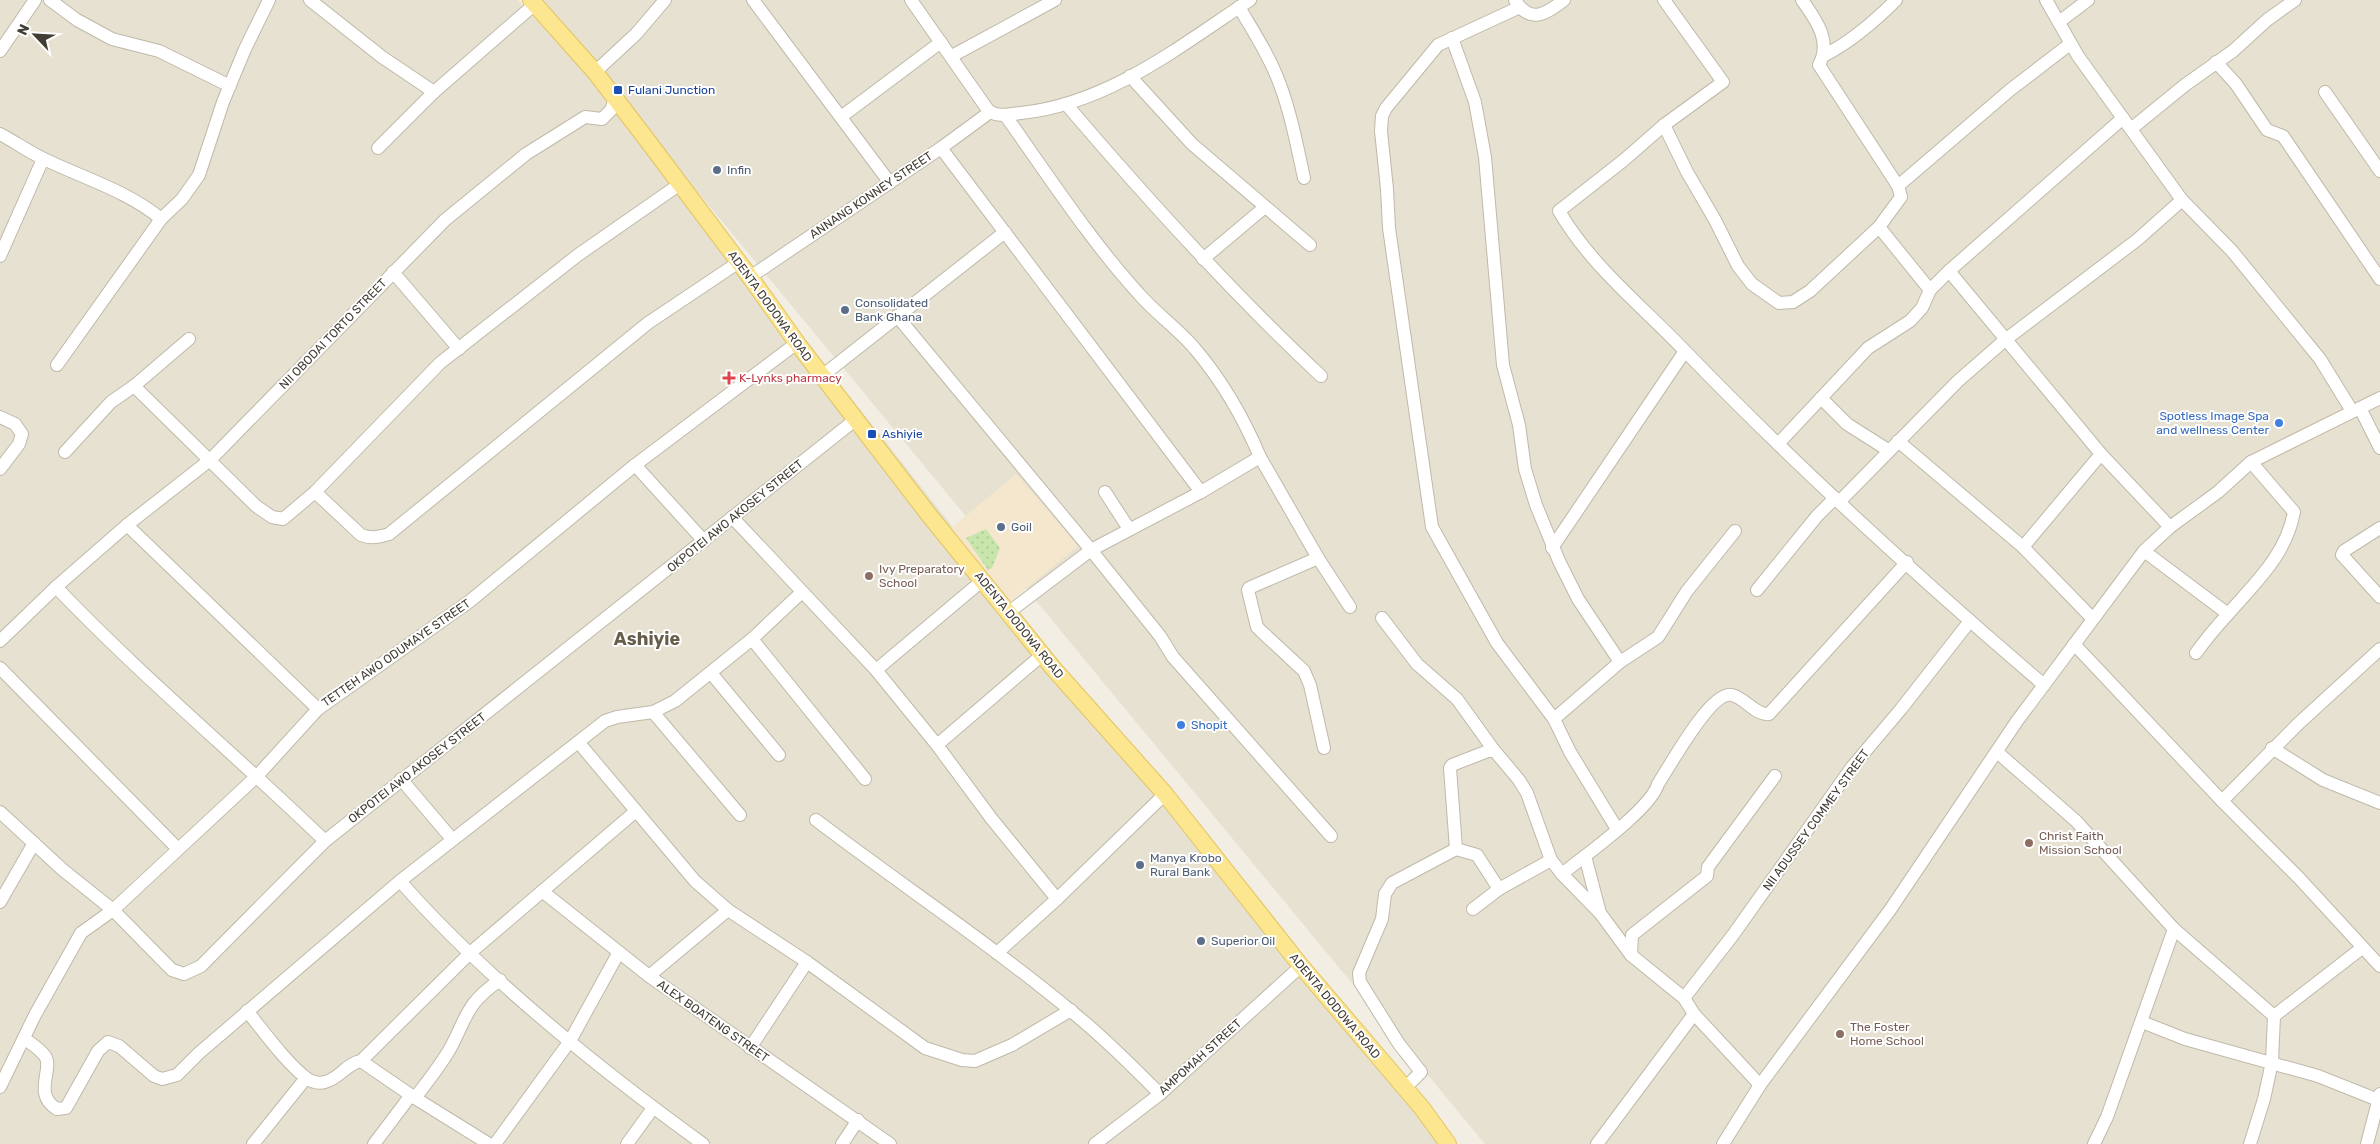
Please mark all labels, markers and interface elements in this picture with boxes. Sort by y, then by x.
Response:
north arrow [10,10,60,60]
text: N [14,22,34,38]
place label: Fulani Junction [628,83,715,97]
marker: Fulani Junction [612,84,624,96]
street label: ANNANG KONNEY STREET [807,149,935,241]
place label: Infin [727,163,751,177]
marker: Infin [711,164,723,176]
street label: ADENTA DODOWA ROAD [725,248,815,364]
street label: NII OBODAI TORTO STREET [276,276,390,392]
place label: Consolidated Bank Ghana [855,296,928,324]
marker: Consolidated Bank Ghana [839,304,851,316]
place label: K-Lynks pharmacy [739,371,842,385]
marker: K-Lynks pharmacy [723,372,735,384]
place label: Spotless Image Spa and wellness Center [2156,409,2269,437]
marker: Spotless Image Spa and wellness Center [2273,417,2285,429]
place label: Ashiyie [882,427,923,441]
marker: Ashiyie [866,428,878,440]
street label: OKPOTEI AWO AKOSEY STREET [664,457,806,575]
place label: Goil [1011,520,1032,534]
marker: Goil [995,521,1007,533]
place label: Ivy Preparatory School [879,562,965,590]
street label: ADENTA DODOWA ROAD [972,569,1066,681]
marker: Ivy Preparatory School [863,570,875,582]
street label: TETTEH AWO ODUMAYE STREET [319,596,473,710]
district label: Ashiyie [614,628,680,650]
street label: OKPOTEI AWO AKOSEY STREET [345,710,489,826]
place label: Shopit [1191,718,1228,732]
marker: Shopit [1175,719,1187,731]
street label: NII ADUSSEY COMMEY STREET [1760,747,1872,893]
place label: Christ Faith Mission School [2039,829,2122,857]
marker: Christ Faith Mission School [2023,837,2035,849]
place label: Manya Krobo Rural Bank [1150,851,1222,879]
marker: Manya Krobo Rural Bank [1134,859,1146,871]
place label: Superior Oil [1211,934,1275,948]
marker: Superior Oil [1195,935,1207,947]
street label: ADENTA DODOWA ROAD [1287,950,1383,1062]
street label: ALEX BOATENG STREET [654,977,772,1065]
street label: AMPOMAH STREET [1156,1016,1244,1098]
place label: The Foster Home School [1850,1020,1924,1048]
marker: The Foster Home School [1834,1028,1846,1040]

